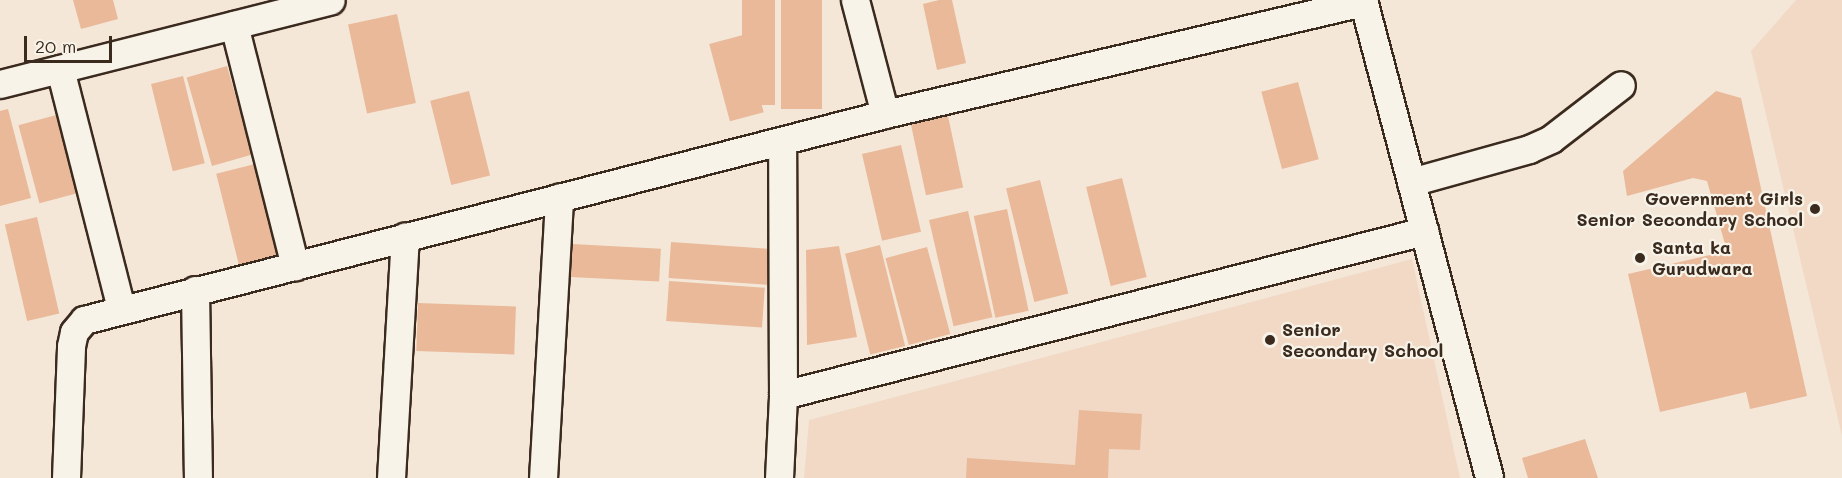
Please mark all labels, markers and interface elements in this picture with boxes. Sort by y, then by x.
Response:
scale bar [27,24,116,62]
text: 20 m [35,34,76,58]
place label: Government Girls Senior Secondary School [1577,188,1803,230]
marker: Government Girls Senior Secondary School [1808,202,1822,216]
place label: Santa ka Gurudwara [1652,237,1753,280]
marker: Santa ka Gurudwara [1633,251,1647,265]
place label: Senior Secondary School [1282,319,1443,362]
marker: Senior Secondary School [1263,333,1277,347]

